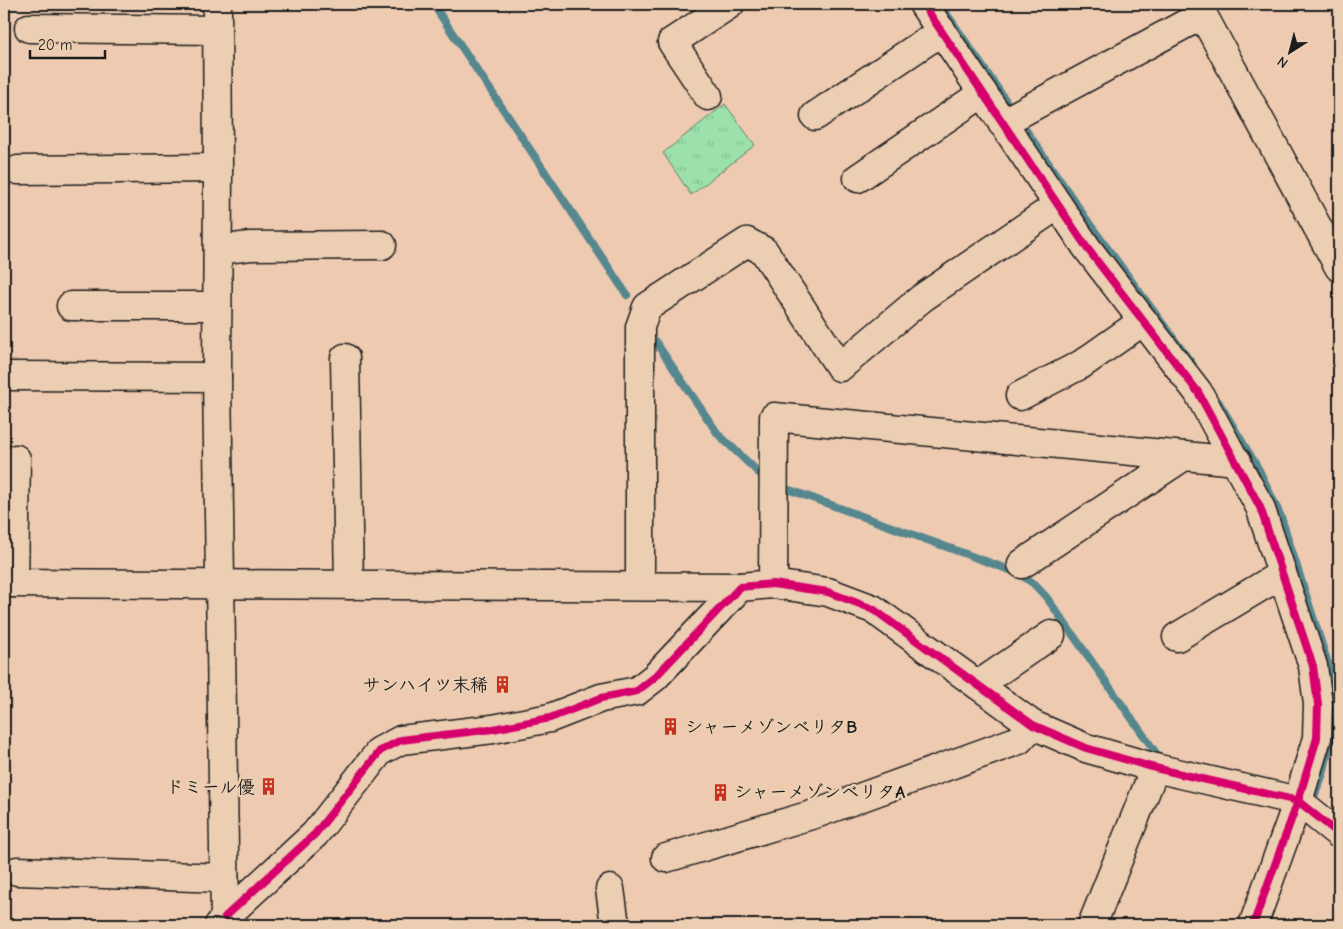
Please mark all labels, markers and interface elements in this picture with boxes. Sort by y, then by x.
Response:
scale bar [30,28,105,60]
north arrow [1266,28,1316,78]
text: 20 m [38,36,72,54]
text: N [1274,53,1291,72]
place label: サンハイツ末稀 [363,675,488,696]
building icon: サンハイツ末稀 [492,675,512,695]
building icon: シャーメゾンベリタB [661,717,681,737]
place label: シャーメゾンベリタB [685,717,857,738]
place label: ドミール優 [166,777,255,798]
building icon: ドミール優 [259,777,279,797]
building icon: シャーメゾンベリタA [710,782,730,802]
place label: シャーメゾンベリタA [734,782,905,803]

